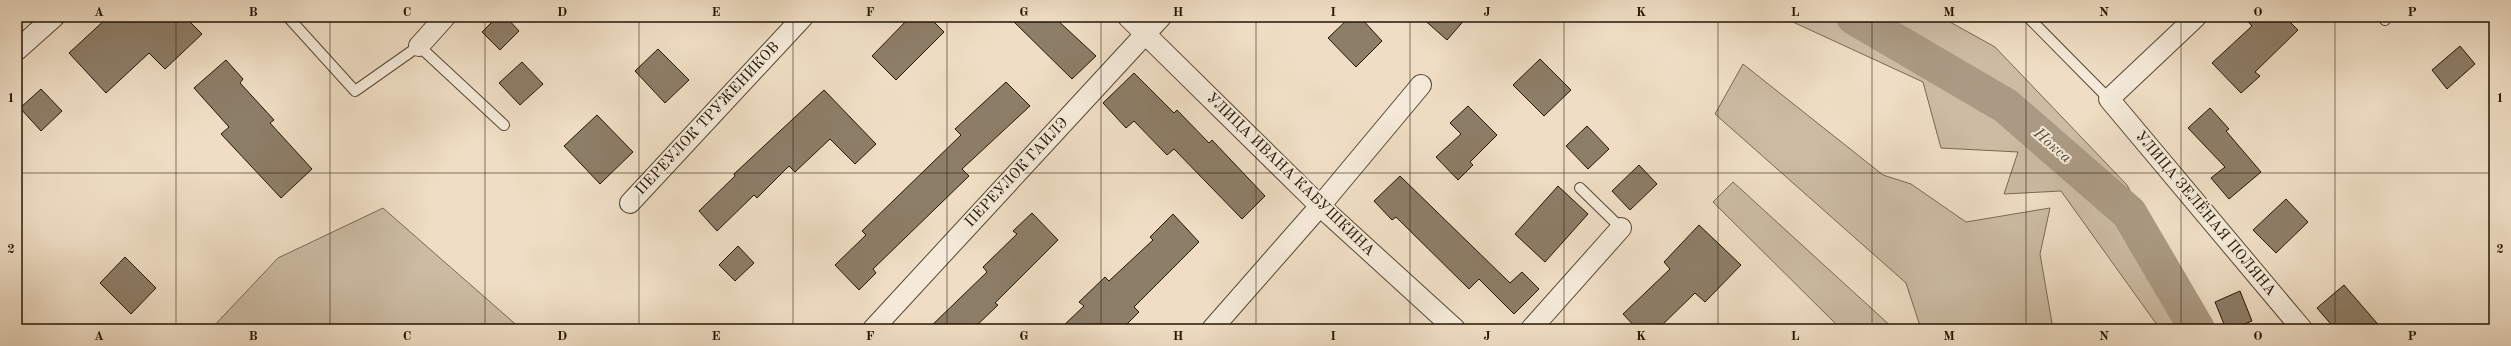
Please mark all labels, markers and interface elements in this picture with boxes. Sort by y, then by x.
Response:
text: A [94,6,104,19]
text: B [248,6,258,19]
text: C [403,6,411,19]
text: D [557,6,567,19]
text: E [712,6,721,19]
text: F [866,6,875,19]
text: G [1019,6,1029,19]
text: H [1173,6,1184,19]
text: I [1330,6,1336,19]
text: J [1483,6,1491,19]
text: K [1636,6,1646,19]
text: L [1791,6,1800,19]
text: M [1943,6,1955,19]
text: N [2099,6,2109,19]
text: O [2253,6,2263,19]
text: P [2407,6,2417,19]
street label: ПЕРЕУЛОК ТРУЖЕНИКОВ [633,40,783,198]
street label: УЛИЦА ИВАНА КАБУШКИНА [1203,91,1377,260]
text: 1 [7,92,15,105]
text: 1 [2496,92,2504,105]
street label: ПЕРЕУЛОК ГАИЛЭ [963,116,1071,230]
water label: Нокса [2029,125,2074,167]
street label: УЛИЦА ЗЕЛЁНАЯ ПОЛЯНА [2132,127,2281,300]
text: 2 [7,243,15,256]
text: 2 [2496,243,2504,256]
text: A [94,330,104,343]
text: B [248,330,258,343]
text: C [403,330,411,343]
text: D [557,330,567,343]
text: E [712,330,721,343]
text: F [866,330,875,343]
text: G [1019,330,1029,343]
text: H [1173,330,1184,343]
text: I [1330,330,1336,343]
text: J [1483,330,1491,343]
text: K [1636,330,1646,343]
text: L [1791,330,1800,343]
text: M [1943,330,1955,343]
text: N [2099,330,2109,343]
text: O [2253,330,2263,343]
text: P [2407,330,2417,343]

